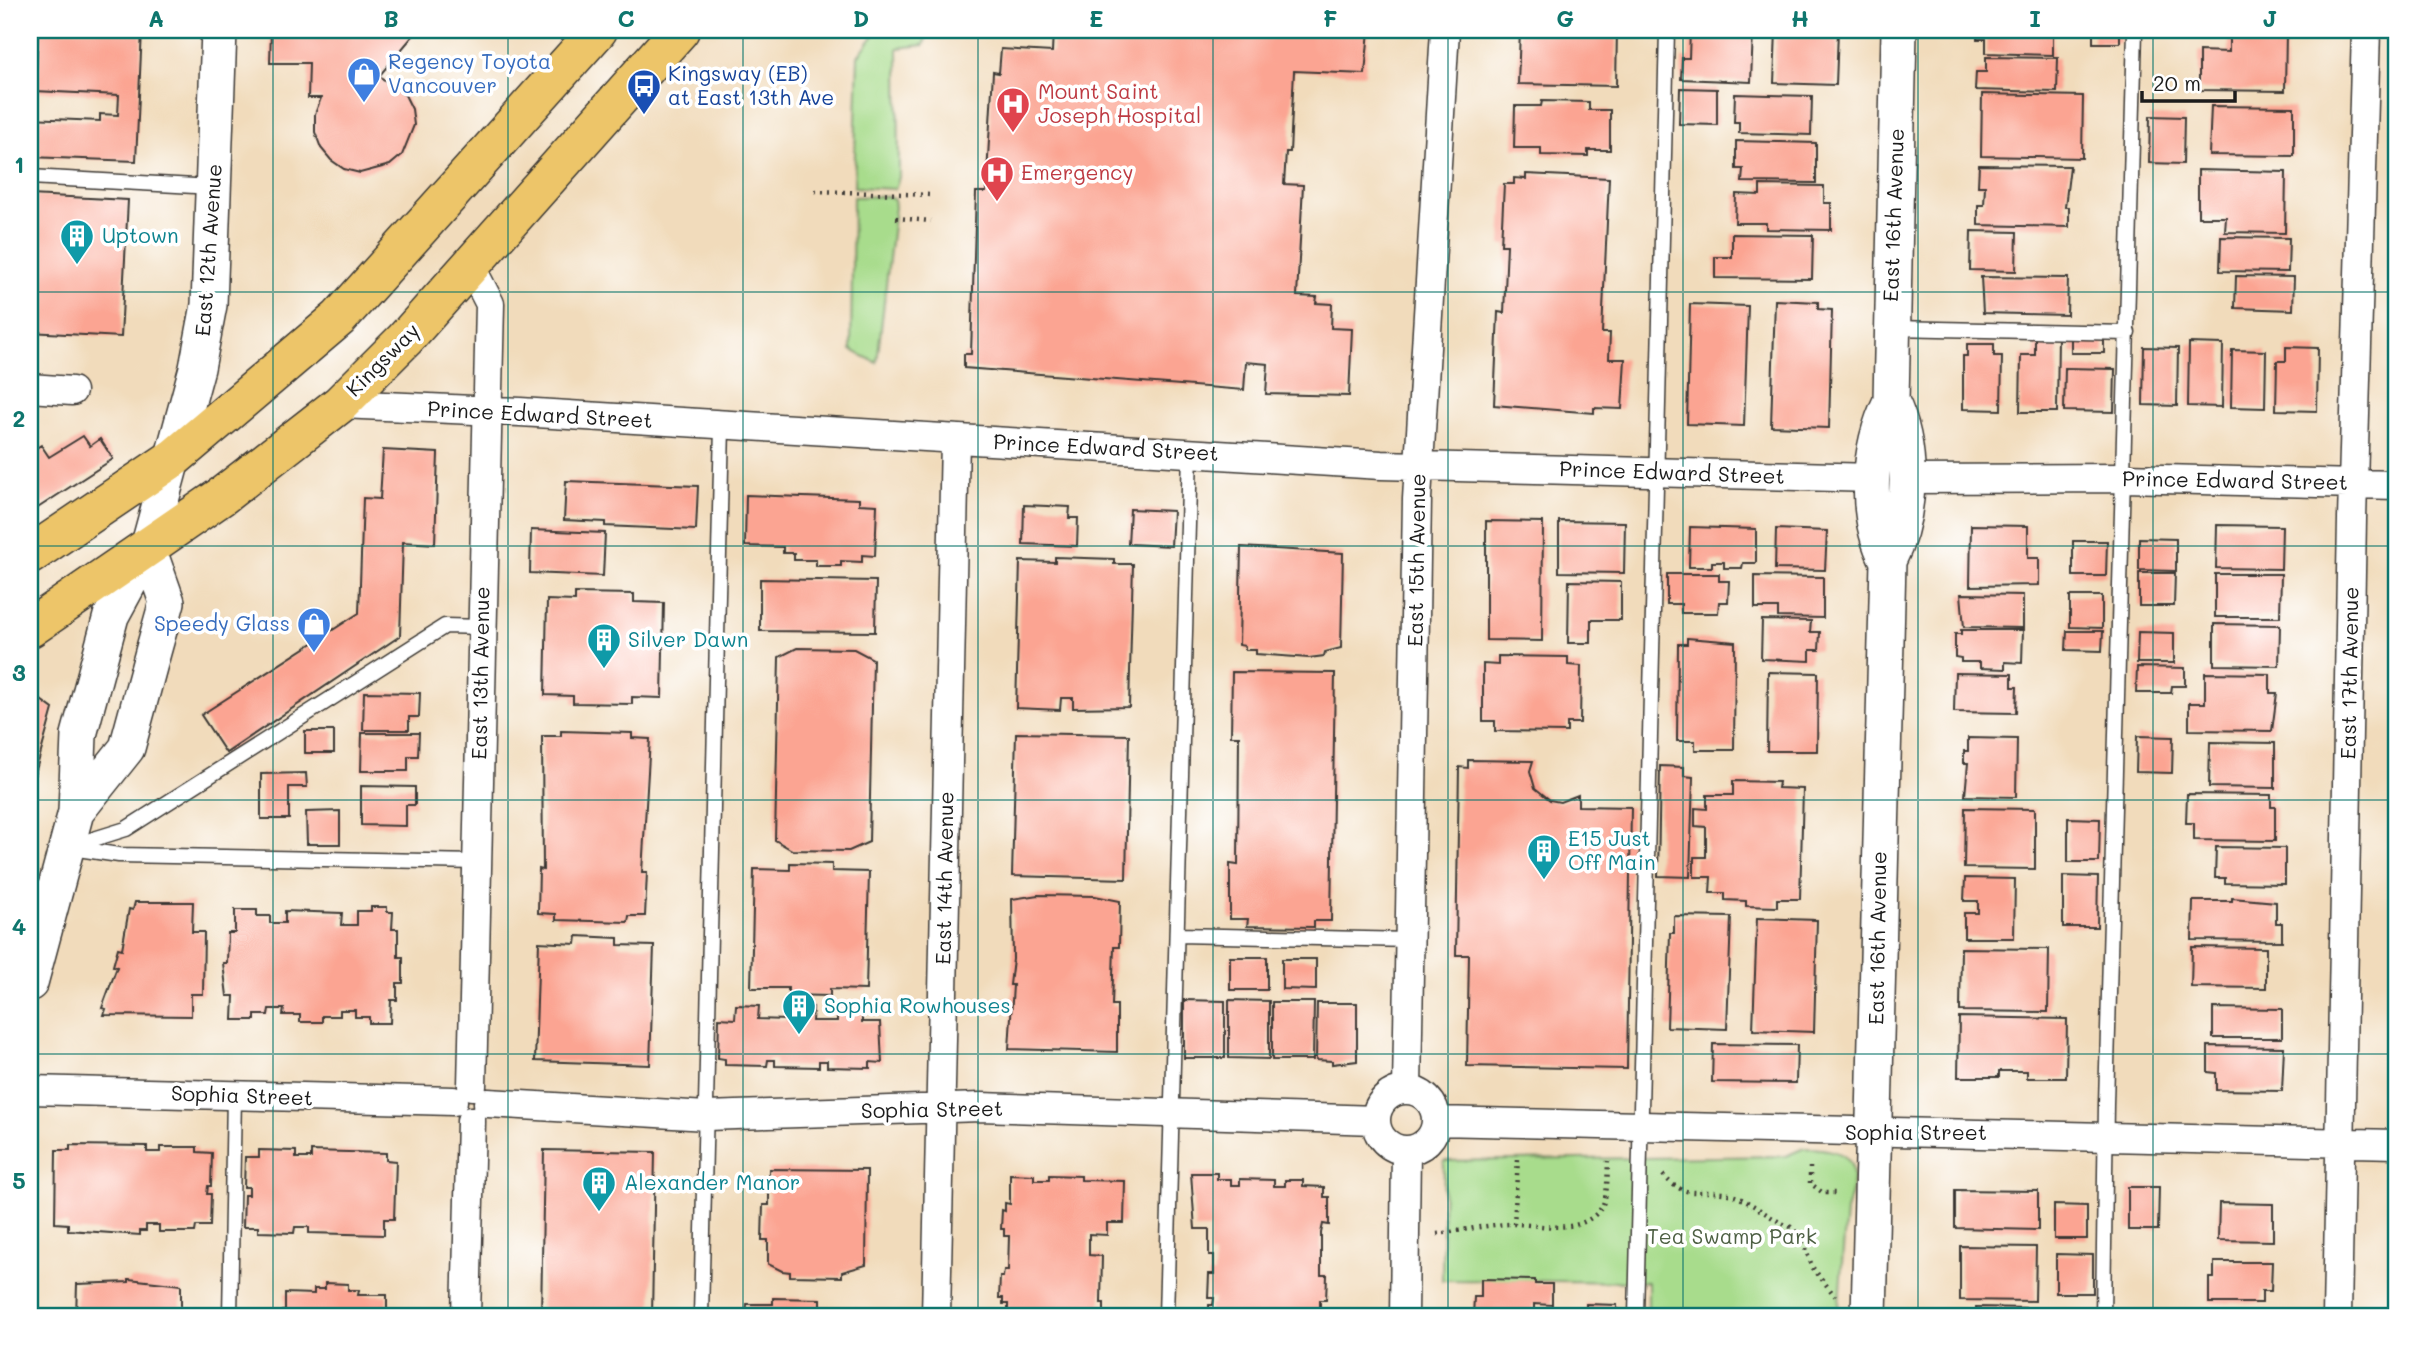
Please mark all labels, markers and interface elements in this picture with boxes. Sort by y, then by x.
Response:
text: A [148,3,164,33]
text: B [383,3,399,33]
text: C [617,3,635,33]
text: D [853,3,869,33]
text: E [1089,3,1103,33]
text: F [1323,3,1337,33]
text: G [1556,3,1574,33]
text: H [1791,3,1809,33]
text: I [2029,3,2041,33]
text: J [2262,3,2278,33]
place label: Regency Toyota Vancouver [388,47,551,98]
shop icon: Regency Toyota Vancouver [345,55,383,104]
place label: Kingsway (EB) at East 13th Ave [668,59,834,110]
scale bar [2142,60,2235,104]
bus stop icon: Kingsway (EB) at East 13th Ave [625,67,663,116]
text: 20 m [2153,69,2201,96]
place label: Mount Saint Joseph Hospital [1038,77,1201,128]
hospital icon: Mount Saint Joseph Hospital [994,85,1032,134]
street label: East 16th Avenue [1876,128,1909,302]
text: 1 [14,149,24,179]
hospital icon: Emergency [978,154,1016,203]
place label: Emergency [1021,158,1133,185]
street label: East 12th Avenue [188,163,227,337]
building icon: Uptown [58,217,96,266]
place label: Uptown [102,221,179,248]
street label: Kingsway [339,316,425,402]
street label: Prince Edward Street [427,394,653,433]
text: 2 [13,403,25,433]
street label: Prince Edward Street [993,427,1219,466]
street label: Prince Edward Street [1559,454,1785,489]
street label: Prince Edward Street [2122,464,2348,495]
street label: East 15th Avenue [1400,473,1431,647]
street label: East 13th Avenue [464,586,495,760]
street label: East 17th Avenue [2333,586,2364,760]
shop icon: Speedy Glass [295,605,333,654]
place label: Speedy Glass [154,609,290,636]
building icon: Silver Dawn [585,621,623,670]
place label: Silver Dawn [628,625,748,652]
text: 3 [12,657,26,687]
street label: East 14th Avenue [928,791,959,965]
place label: E15 Just Off Main [1568,824,1656,875]
building icon: E15 Just Off Main [1525,832,1563,881]
street label: East 16th Avenue [1861,851,1892,1025]
text: 4 [12,911,26,941]
building icon: Sophia Rowhouses [780,987,818,1036]
place label: Sophia Rowhouses [824,991,1011,1018]
street label: Sophia Street [171,1079,314,1110]
street label: Sophia Street [861,1094,1003,1123]
street label: Sophia Street [1845,1118,1987,1145]
building icon: Alexander Manor [580,1164,618,1213]
text: 5 [12,1165,26,1195]
place label: Alexander Manor [624,1168,800,1195]
park label: Tea Swamp Park [1647,1222,1817,1249]

